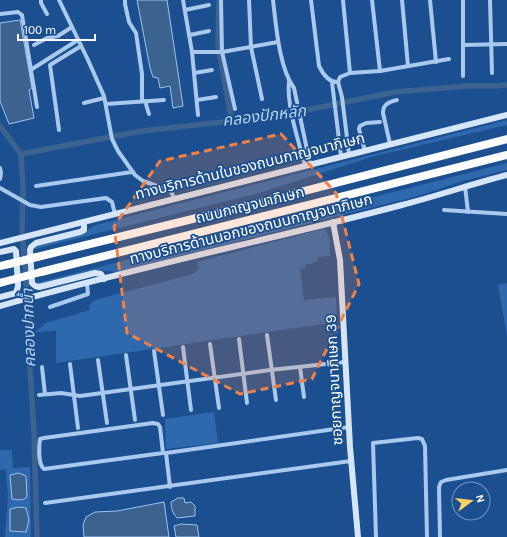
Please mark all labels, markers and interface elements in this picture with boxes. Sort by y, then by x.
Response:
scale bar [18,16,95,42]
text: 100 m [24,23,56,37]
water label: คลองปักหลัก [221,101,308,130]
street label: ทางบริการด้านในของถนนกาญจนาภิเษก [133,129,367,203]
street label: ถนนกาญจนาภิเษก [194,183,306,227]
street label: ทางบริการด้านนอกของถนนกาญจนาภิเษก [128,190,374,268]
water label: คลองปากน้ำ [16,287,39,368]
street label: ซอยกาญจนาภิเษก 39 [322,314,346,446]
north arrow [451,481,491,521]
text: N [473,493,487,504]

